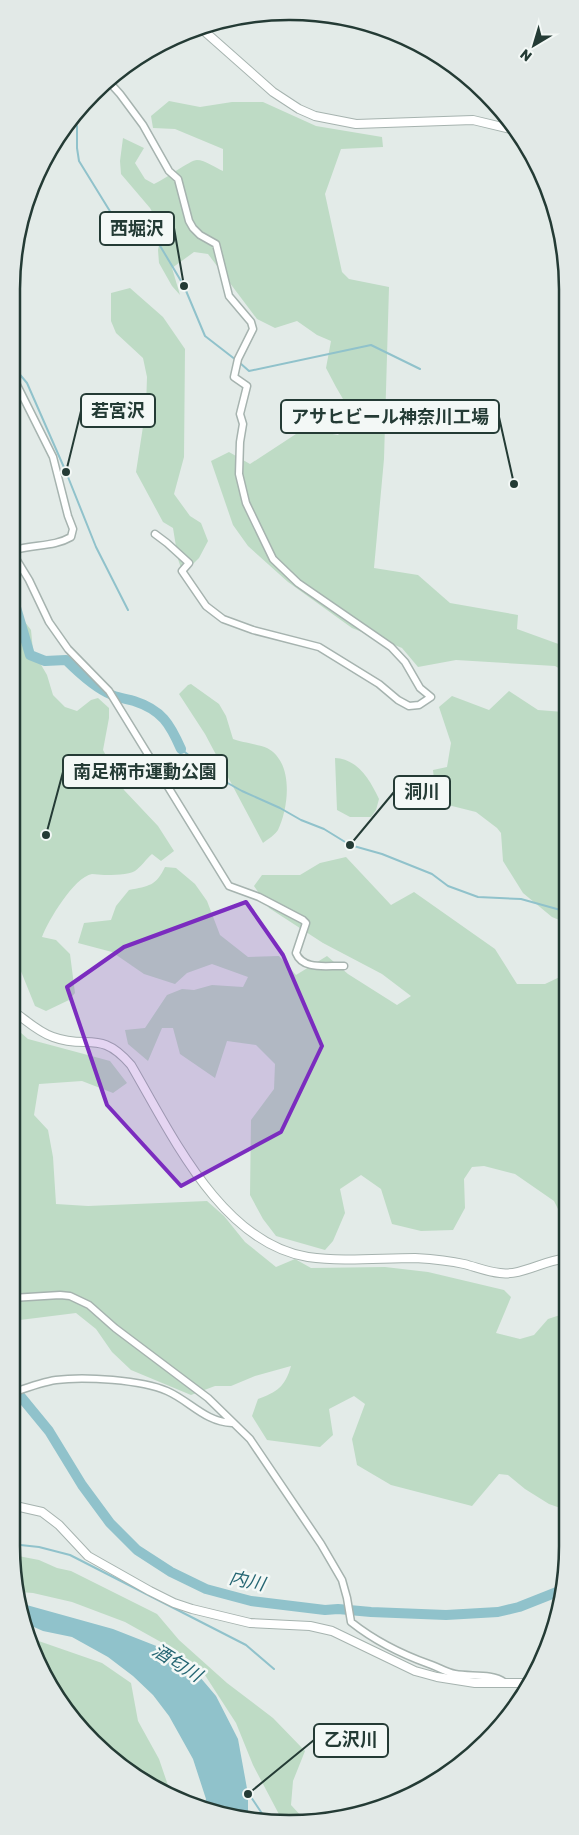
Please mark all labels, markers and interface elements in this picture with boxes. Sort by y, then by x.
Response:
north arrow [509,20,559,70]
text: N [517,45,536,65]
callout: 西堀沢 [100,212,174,245]
text: 西堀沢 [110,218,164,240]
callout: 若宮沢 [81,394,155,427]
text: 若宮沢 [91,400,145,422]
callout: アサヒビール神奈川工場 [281,400,499,433]
text: アサヒビール神奈川工場 [291,406,489,428]
callout: 南足柄市運動公園 [63,755,227,788]
text: 南足柄市運動公園 [73,761,217,783]
callout: 洞川 [394,776,450,809]
text: 洞川 [404,781,440,803]
water label: 内川 [227,1566,269,1596]
water label: 酒匂川 [148,1639,207,1688]
callout: 乙沢川 [314,1724,388,1757]
text: 乙沢川 [324,1729,378,1751]

